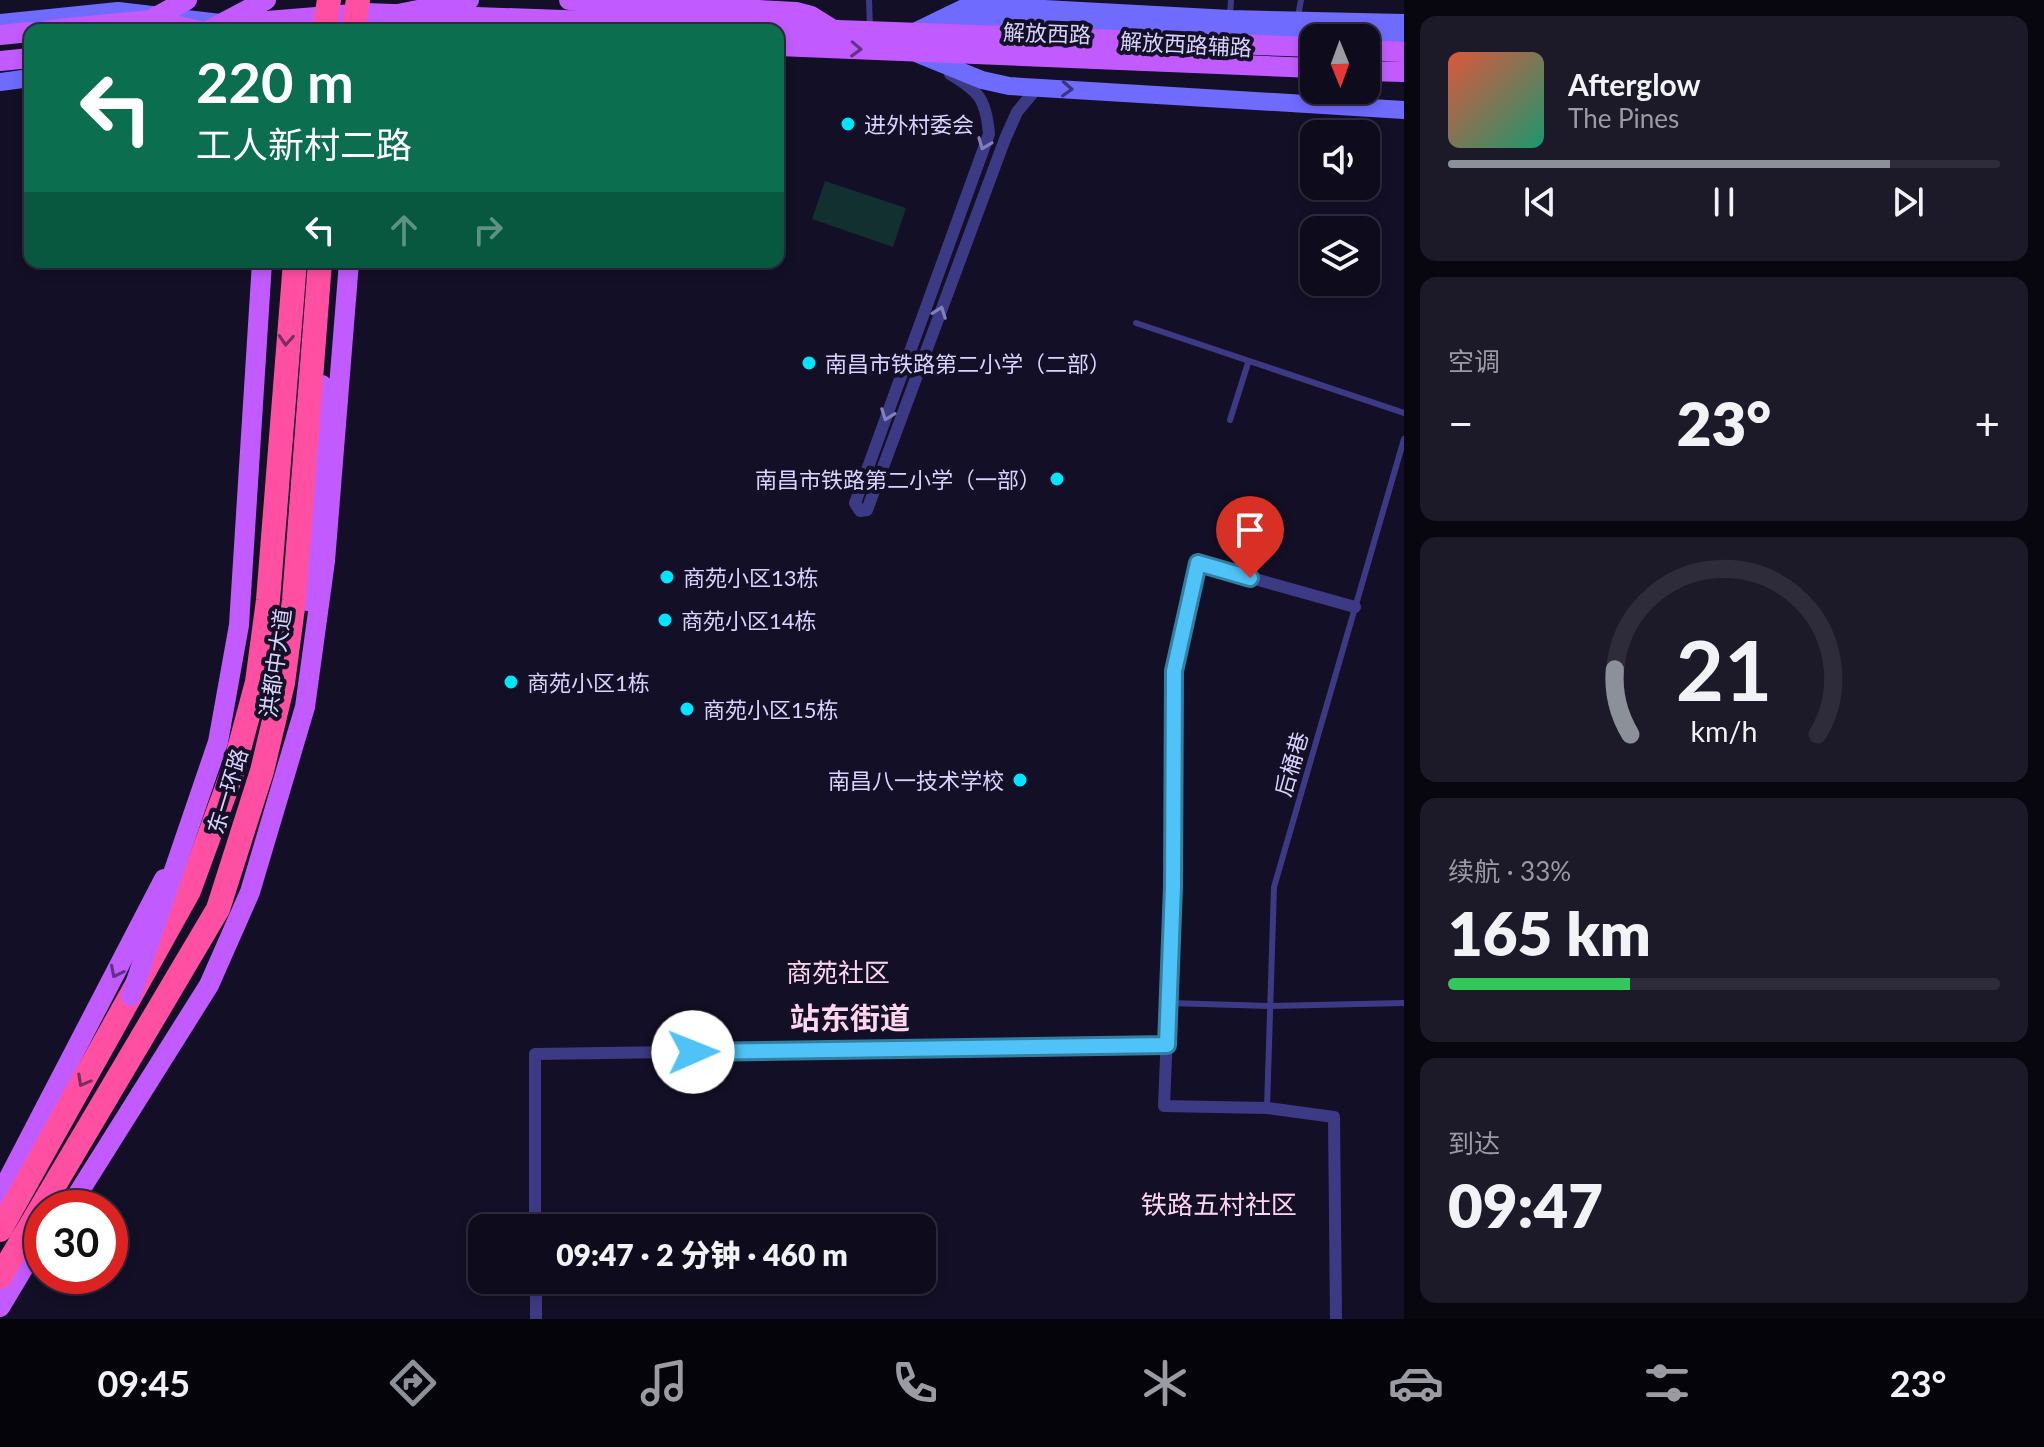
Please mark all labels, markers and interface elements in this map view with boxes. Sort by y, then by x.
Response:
street label: 解放西路 [1003,18,1091,48]
north arrow [1300,24,1380,104]
map controls [1300,24,1380,296]
street label: 解放西路辅路 [1119,27,1253,61]
one-way arrow [850,40,863,57]
text: 220 m [196,48,354,115]
icon: left [64,56,168,160]
text: Afterglow [1568,66,1701,102]
one-way arrow [1061,81,1074,98]
text: The Pines [1568,102,1679,134]
place label: 进外村委会 [864,111,974,138]
marker: 进外村委会 [839,115,857,133]
button: sound [1300,120,1380,200]
text: 工人新村二路 [196,122,412,166]
one-way arrow [977,136,994,150]
icon: previous [1518,180,1562,224]
icon: pause [1702,180,1746,224]
icon: next [1886,180,1930,224]
icon: left [298,208,342,252]
icon: ahead [382,208,426,252]
icon: right [466,208,510,252]
button: layers [1300,216,1380,296]
one-way arrow [930,306,947,320]
one-way arrow [278,334,295,347]
text: 空调 [1448,345,1500,377]
place label: 南昌市铁路第二小学（二部） [825,350,1111,377]
marker: 南昌市铁路第二小学（二部） [800,354,818,372]
text: 23° [1677,387,1771,459]
text: − [1448,397,1474,449]
text: + [1974,397,2000,449]
one-way arrow [880,407,896,421]
place label: 南昌市铁路第二小学（一部） [755,466,1041,493]
marker: 南昌市铁路第二小学（一部） [1048,470,1066,488]
pin [1216,496,1284,578]
icon: arrive [1228,508,1272,552]
place label: 商苑小区13栋 [683,564,819,591]
marker: 商苑小区13栋 [658,568,676,586]
street label: 洪都中大道 [254,607,296,719]
place label: 商苑小区14栋 [681,607,817,634]
marker: 商苑小区14栋 [656,611,674,629]
text: 21 [1676,619,1772,719]
place label: 商苑小区1栋 [527,669,650,696]
marker: 商苑小区1栋 [502,673,520,691]
place label: 商苑小区15栋 [703,696,839,723]
marker: 商苑小区15栋 [678,700,696,718]
text: km/h [1691,715,1757,749]
street label: 后桶巷 [1269,729,1313,799]
street label: 东一环路 [201,745,253,837]
place label: 南昌八一技术学校 [828,767,1004,794]
marker: 南昌八一技术学校 [1011,771,1029,789]
text: 续航 · 33% [1448,855,1571,887]
text: 165 km [1448,897,1651,969]
district label: 商苑社区 [786,956,890,988]
one-way arrow [111,963,126,978]
district label: 站东街道 [790,999,910,1035]
position arrow [651,1010,735,1094]
one-way arrow [77,1072,93,1087]
text: 到达 [1448,1127,1500,1159]
text: 09:47 [1448,1169,1603,1241]
district label: 铁路五村社区 [1141,1188,1297,1220]
speed limit sign: 30 [24,1190,128,1294]
text: 09:47 · 2 分钟 · 460 m [556,1236,848,1272]
icon: directions [385,1355,441,1411]
icon: music [636,1355,692,1411]
icon: phone [887,1355,943,1411]
icon: climate [1137,1355,1193,1411]
icon: car [1388,1355,1444,1411]
icon: filters [1639,1355,1695,1411]
text: 09:45 [97,1361,190,1405]
text: 23° [1890,1361,1946,1405]

